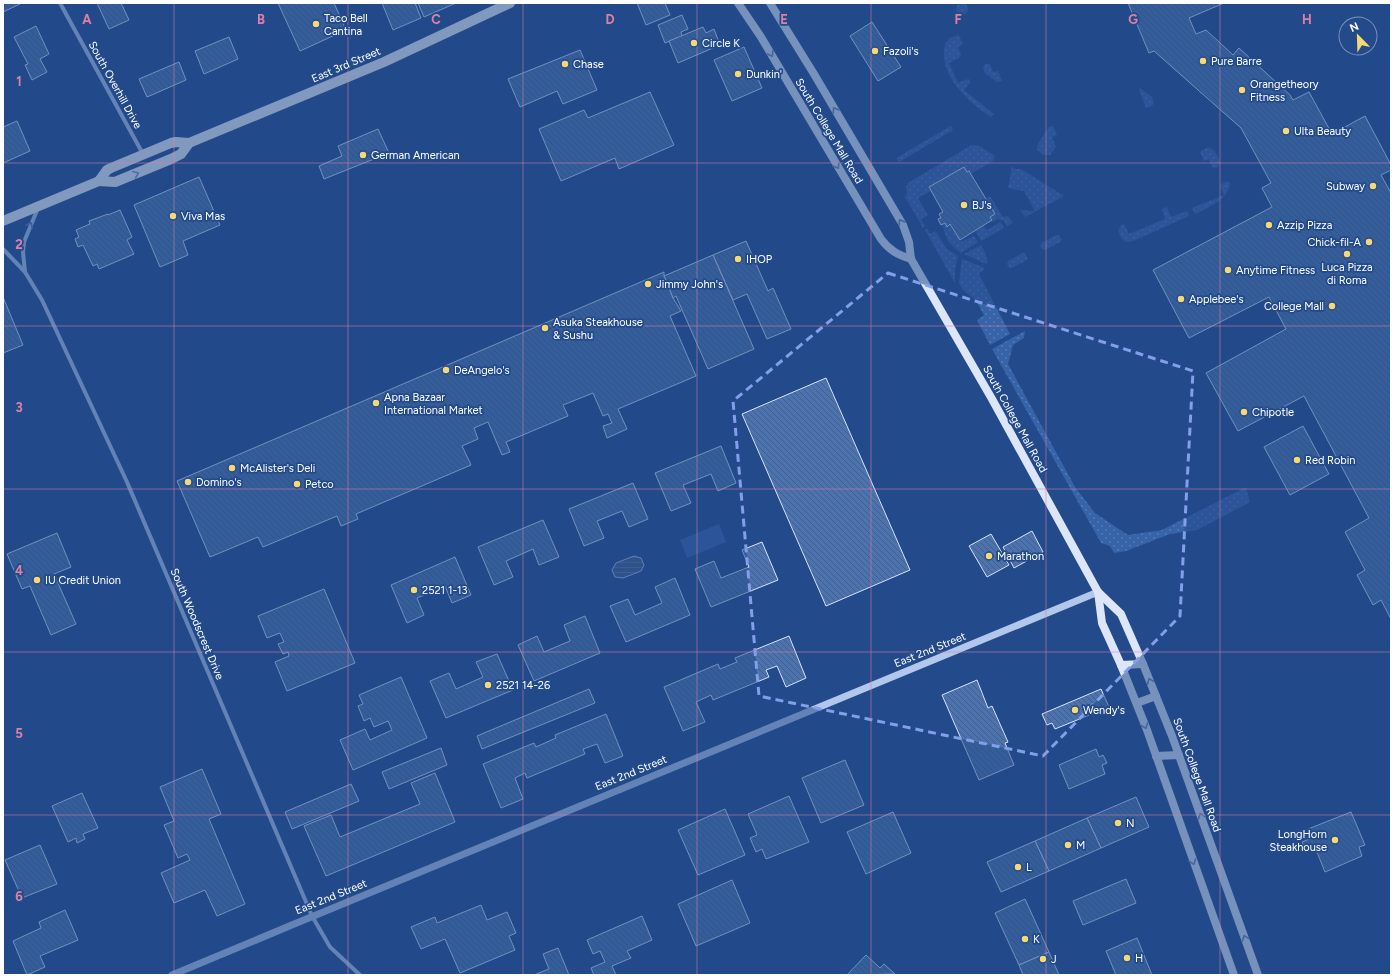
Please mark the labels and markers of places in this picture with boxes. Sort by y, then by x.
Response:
place label: Taco Bell Cantina [324,12,368,38]
marker: Taco Bell Cantina [311,19,321,29]
place label: Circle K [702,37,740,50]
marker: Circle K [689,38,699,48]
place label: Fazoli's [883,45,919,58]
marker: Fazoli's [870,46,880,56]
place label: Pure Barre [1211,55,1262,68]
marker: Pure Barre [1198,56,1208,66]
place label: Chase [573,58,604,71]
marker: Chase [560,59,570,69]
place label: Dunkin' [746,68,782,81]
marker: Dunkin' [733,69,743,79]
place label: Orangetheory Fitness [1250,78,1319,104]
marker: Orangetheory Fitness [1237,85,1247,95]
place label: Ulta Beauty [1294,125,1351,138]
marker: Ulta Beauty [1281,126,1291,136]
place label: German American [371,149,460,162]
marker: German American [358,150,368,160]
place label: Subway [1326,180,1365,193]
marker: Subway [1368,181,1378,191]
place label: BJ's [972,199,992,212]
marker: BJ's [959,200,969,210]
place label: Viva Mas [181,210,225,223]
marker: Viva Mas [168,211,178,221]
place label: Azzip Pizza [1277,219,1332,232]
marker: Azzip Pizza [1264,220,1274,230]
place label: Chick-fil-A [1307,236,1362,249]
marker: Chick-fil-A [1364,237,1374,247]
marker: Luca Pizza di Roma [1342,249,1352,259]
place label: IHOP [746,253,773,266]
marker: IHOP [733,254,743,264]
place label: Luca Pizza di Roma [1321,261,1373,287]
place label: Anytime Fitness [1236,264,1315,277]
marker: Anytime Fitness [1223,265,1233,275]
place label: Jimmy John's [656,278,723,291]
marker: Jimmy John's [643,279,653,289]
place label: Applebee's [1189,293,1244,306]
marker: Applebee's [1176,294,1186,304]
place label: College Mall [1264,300,1324,313]
marker: College Mall [1327,301,1337,311]
place label: Asuka Steakhouse & Sushu [553,316,643,342]
marker: Asuka Steakhouse & Sushu [540,323,550,333]
place label: DeAngelo's [454,364,510,377]
marker: DeAngelo's [441,365,451,375]
place label: Apna Bazaar International Market [384,391,483,417]
marker: Apna Bazaar International Market [371,398,381,408]
place label: Chipotle [1252,406,1294,419]
marker: Chipotle [1239,407,1249,417]
place label: Red Robin [1305,454,1355,467]
marker: Red Robin [1292,455,1302,465]
place label: McAlister's Deli [240,462,315,475]
marker: McAlister's Deli [227,463,237,473]
place label: Domino's [196,476,242,489]
marker: Domino's [183,477,193,487]
place label: Petco [305,478,334,491]
marker: Petco [292,479,302,489]
place label: Marathon [997,550,1044,563]
marker: Marathon [984,551,994,561]
place label: IU Credit Union [45,574,121,587]
marker: IU Credit Union [32,575,42,585]
place label: 2521 1-13 [422,584,468,597]
marker: 2521 1-13 [409,585,419,595]
place label: 2521 14-26 [496,679,550,692]
marker: 2521 14-26 [483,680,493,690]
place label: Wendy's [1083,704,1125,717]
marker: Wendy's [1070,705,1080,715]
place label: N [1126,817,1135,830]
marker: N [1113,818,1123,828]
place label: LongHorn Steakhouse [1269,828,1327,854]
marker: LongHorn Steakhouse [1330,835,1340,845]
place label: M [1076,839,1085,852]
marker: M [1063,840,1073,850]
place label: L [1026,861,1032,874]
marker: L [1013,862,1023,872]
place label: K [1033,933,1040,946]
marker: K [1020,934,1030,944]
place label: H [1135,952,1143,965]
place label: J [1051,953,1057,966]
marker: H [1122,953,1132,963]
marker: J [1038,954,1048,964]

